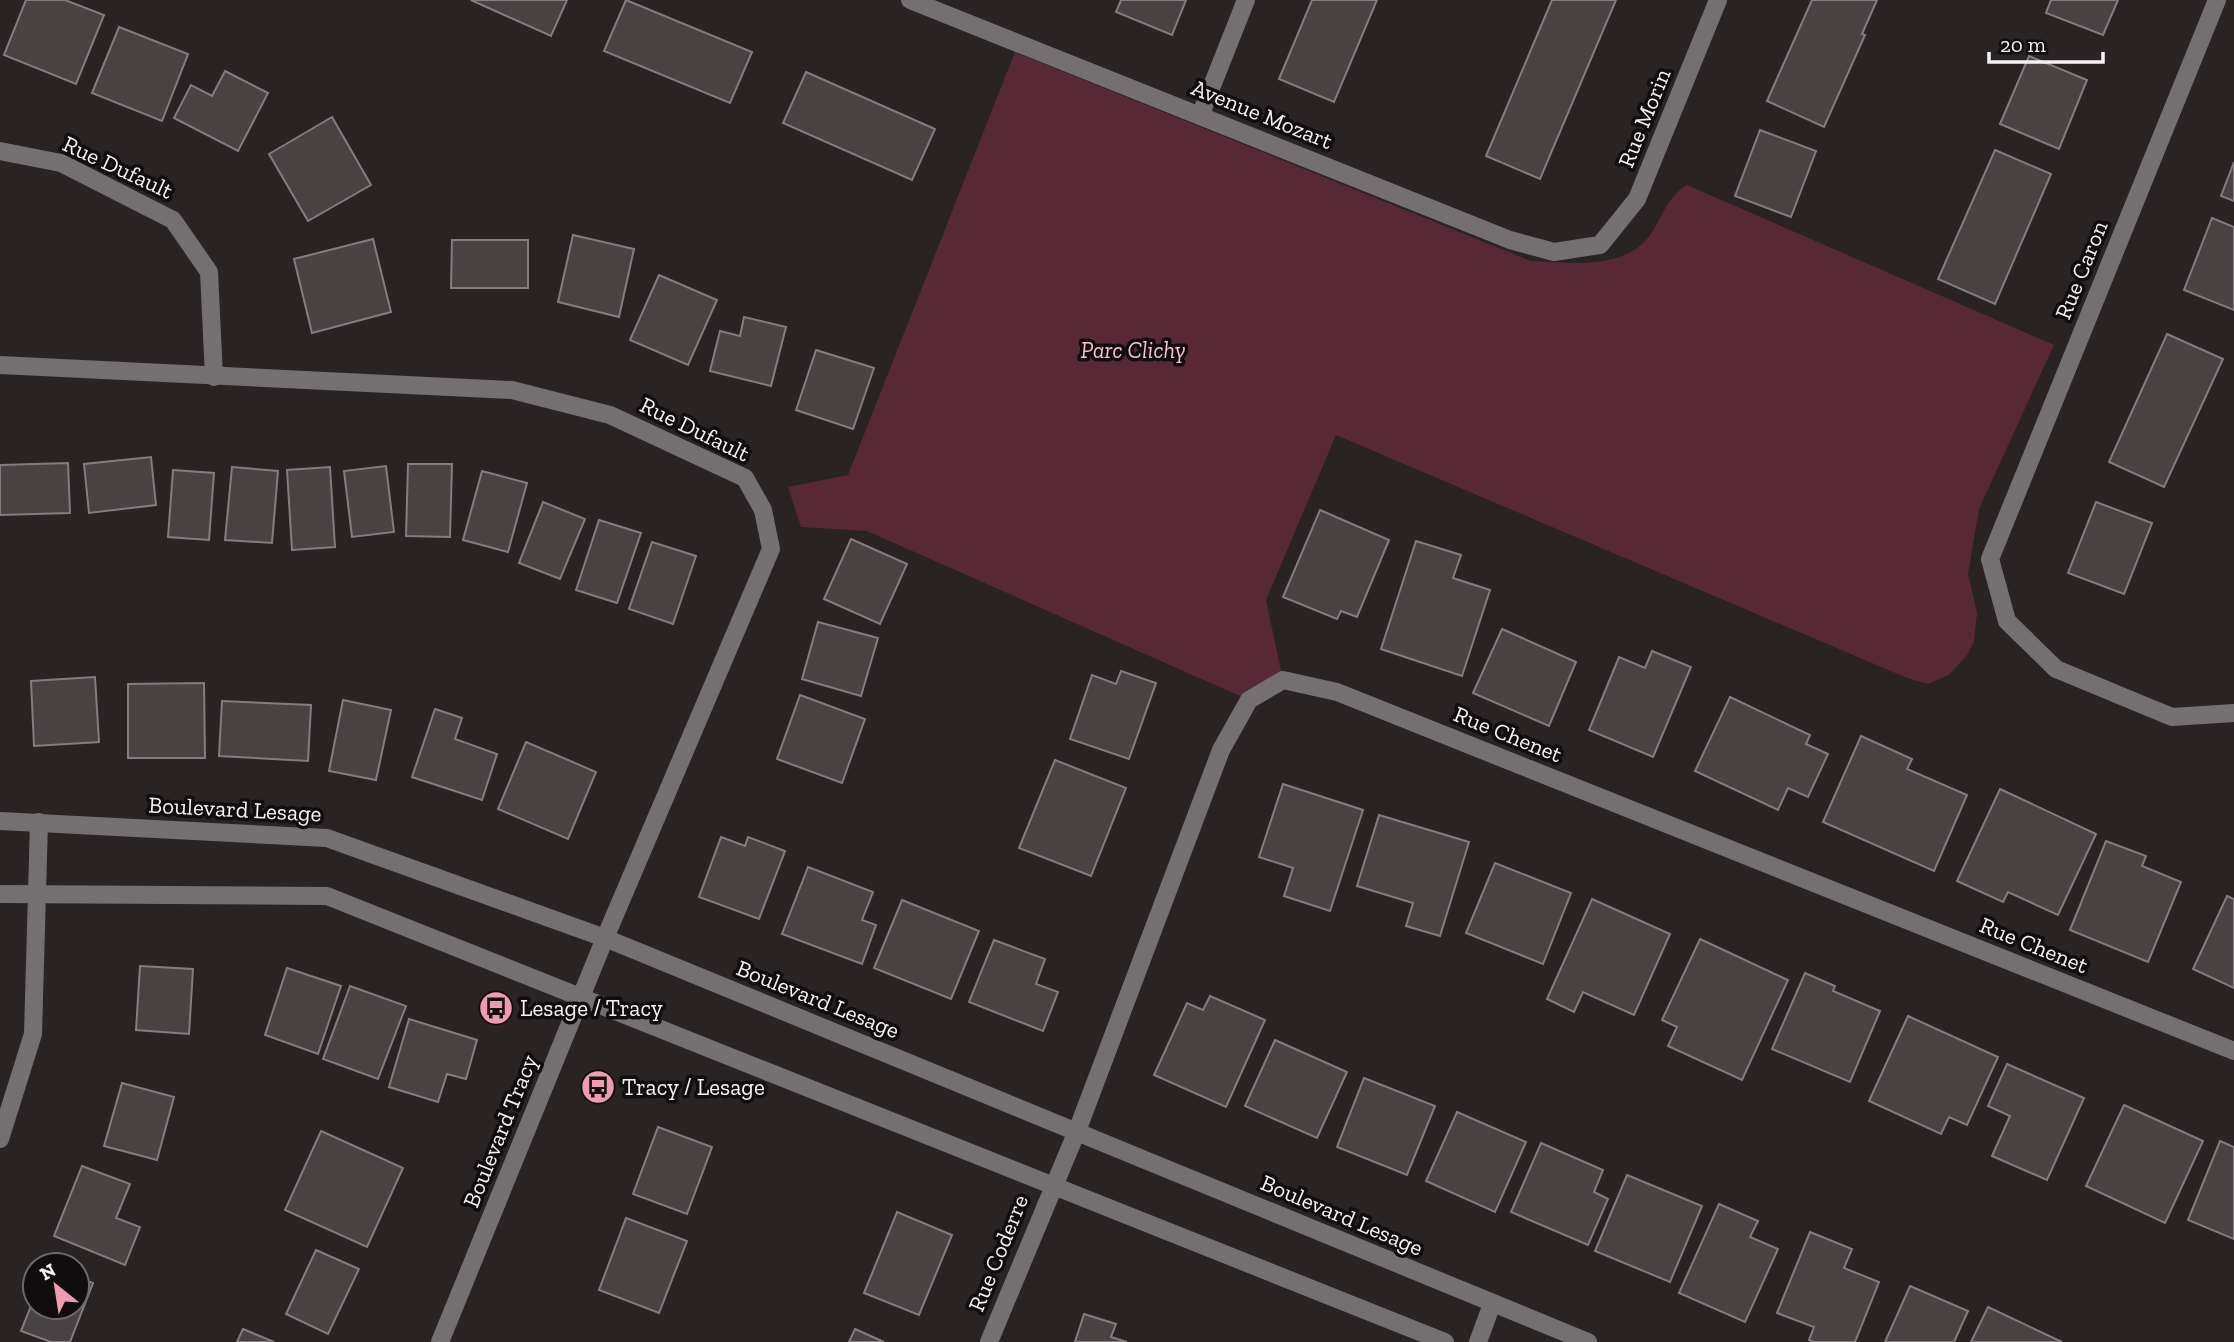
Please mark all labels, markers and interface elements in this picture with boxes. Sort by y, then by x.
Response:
scale bar [1989,21,2103,65]
text: 20 m [2000,32,2046,57]
street label: Rue Morin [1612,65,1676,171]
street label: Avenue Mozart [1187,73,1337,155]
street label: Rue Dufault [58,129,178,205]
street label: Rue Caron [2049,217,2113,323]
park label: Parc Clichy [1080,336,1186,364]
street label: Rue Dufault [636,390,755,468]
street label: Rue Chenet [1450,700,1567,769]
street label: Boulevard Lesage [148,790,322,828]
street label: Rue Chenet [1976,911,2093,980]
street label: Boulevard Lesage [732,954,904,1044]
bus stop icon: Lesage / Tracy [477,989,515,1027]
place label: Lesage / Tracy [520,994,663,1022]
street label: Boulevard Tracy [457,1050,543,1211]
bus stop icon: Tracy / Lesage [579,1068,617,1106]
place label: Tracy / Lesage [622,1073,765,1101]
street label: Boulevard Lesage [1257,1168,1427,1262]
street label: Rue Coderre [962,1191,1034,1315]
north arrow [21,1251,91,1321]
text: N [36,1258,60,1285]

